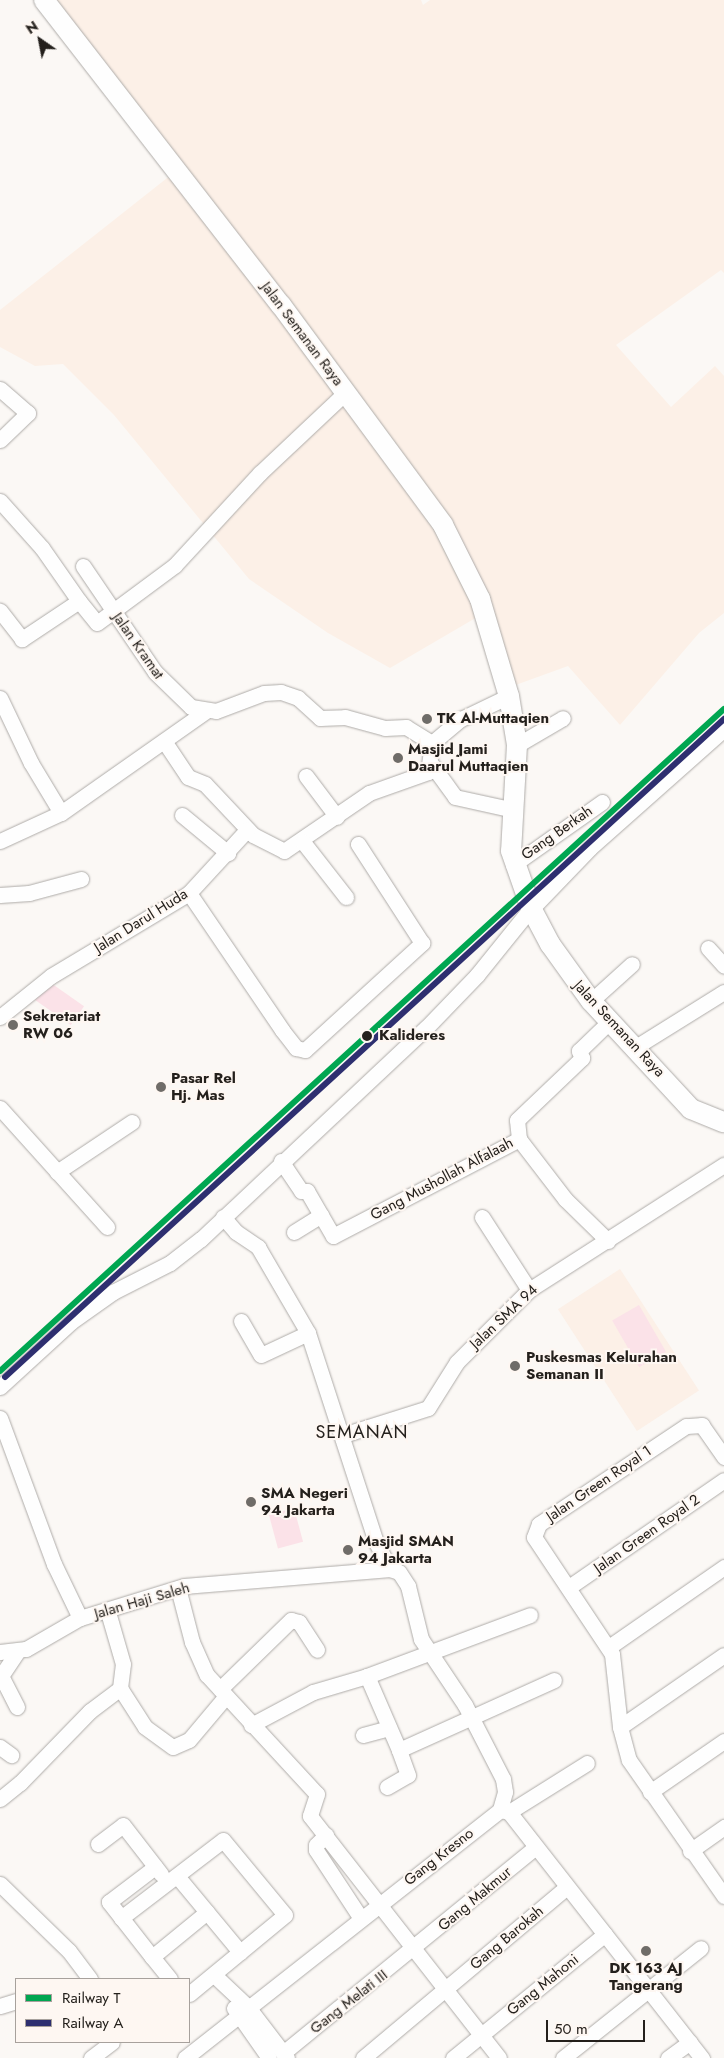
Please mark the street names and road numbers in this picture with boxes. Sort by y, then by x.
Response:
street label: Jalan Semanan Raya [257,278,347,390]
street label: Jalan Kramat [108,609,168,683]
street label: Gang Berkah [518,802,596,864]
street label: Jalan Darul Huda [91,885,191,957]
street label: Jalan Semanan Raya [570,977,668,1081]
street label: Gang Mushollah Alfalaah [368,1134,516,1224]
street label: Jalan SMA 94 [466,1281,542,1353]
street label: Jalan Green Royal 1 [543,1442,655,1526]
street label: Jalan Green Royal 2 [591,1491,703,1577]
street label: Jalan Haji Saleh [92,1579,192,1623]
street label: Gang Kresno [401,1824,477,1890]
street label: Gang Makmur [435,1863,515,1935]
street label: Gang Barokah [467,1902,547,1974]
street label: Gang Mahoni [504,1951,582,2019]
street label: Gang Melati III [307,1966,391,2038]

